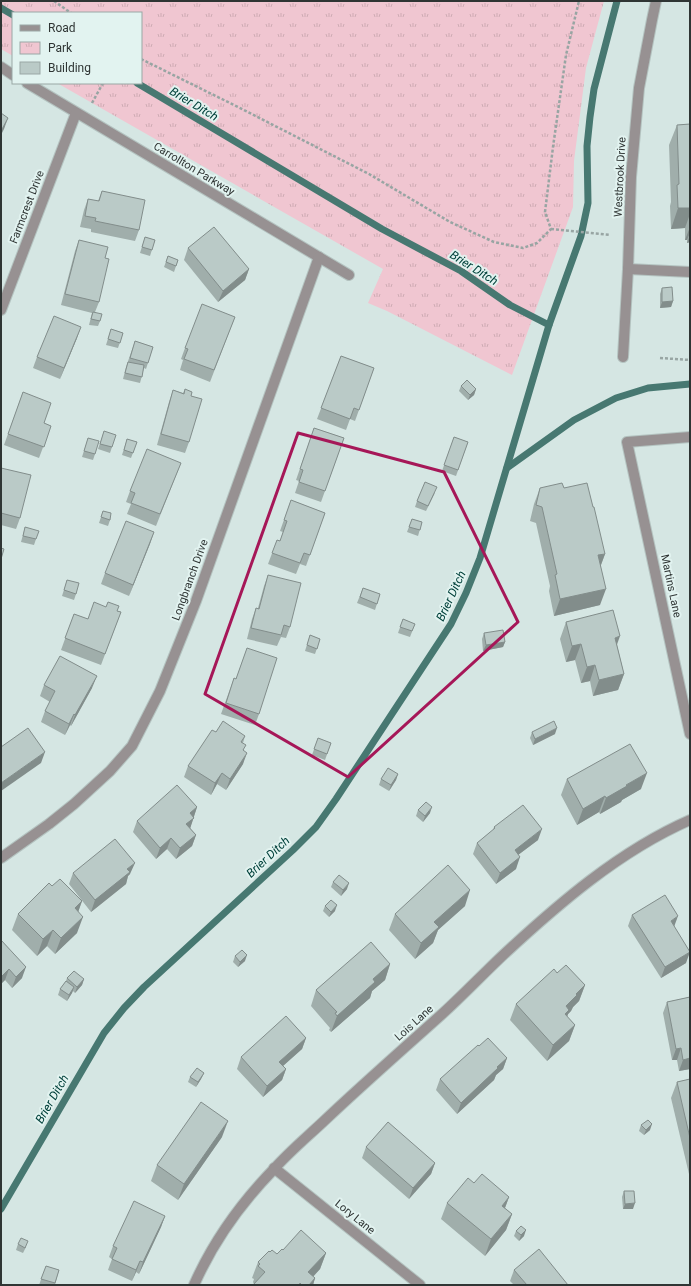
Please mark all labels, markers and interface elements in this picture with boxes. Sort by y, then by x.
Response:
legend [12,12,142,84]
text: Road [48,21,76,35]
text: Park [48,41,73,55]
text: Building [48,61,91,75]
water label: Brier Ditch [167,84,221,124]
street label: Westbrook Drive [611,137,629,217]
street label: Carrollton Parkway [151,140,238,199]
street label: Farmcrest Drive [7,168,47,245]
water label: Brier Ditch [447,248,501,288]
street label: Longbranch Drive [169,537,211,622]
street label: Martins Lane [658,553,684,619]
water label: Brier Ditch [433,569,469,623]
water label: Brier Ditch [244,834,292,880]
street label: Lois Lane [392,1002,436,1044]
water label: Brier Ditch [32,1072,72,1126]
street label: Lory Lane [332,1197,378,1237]

